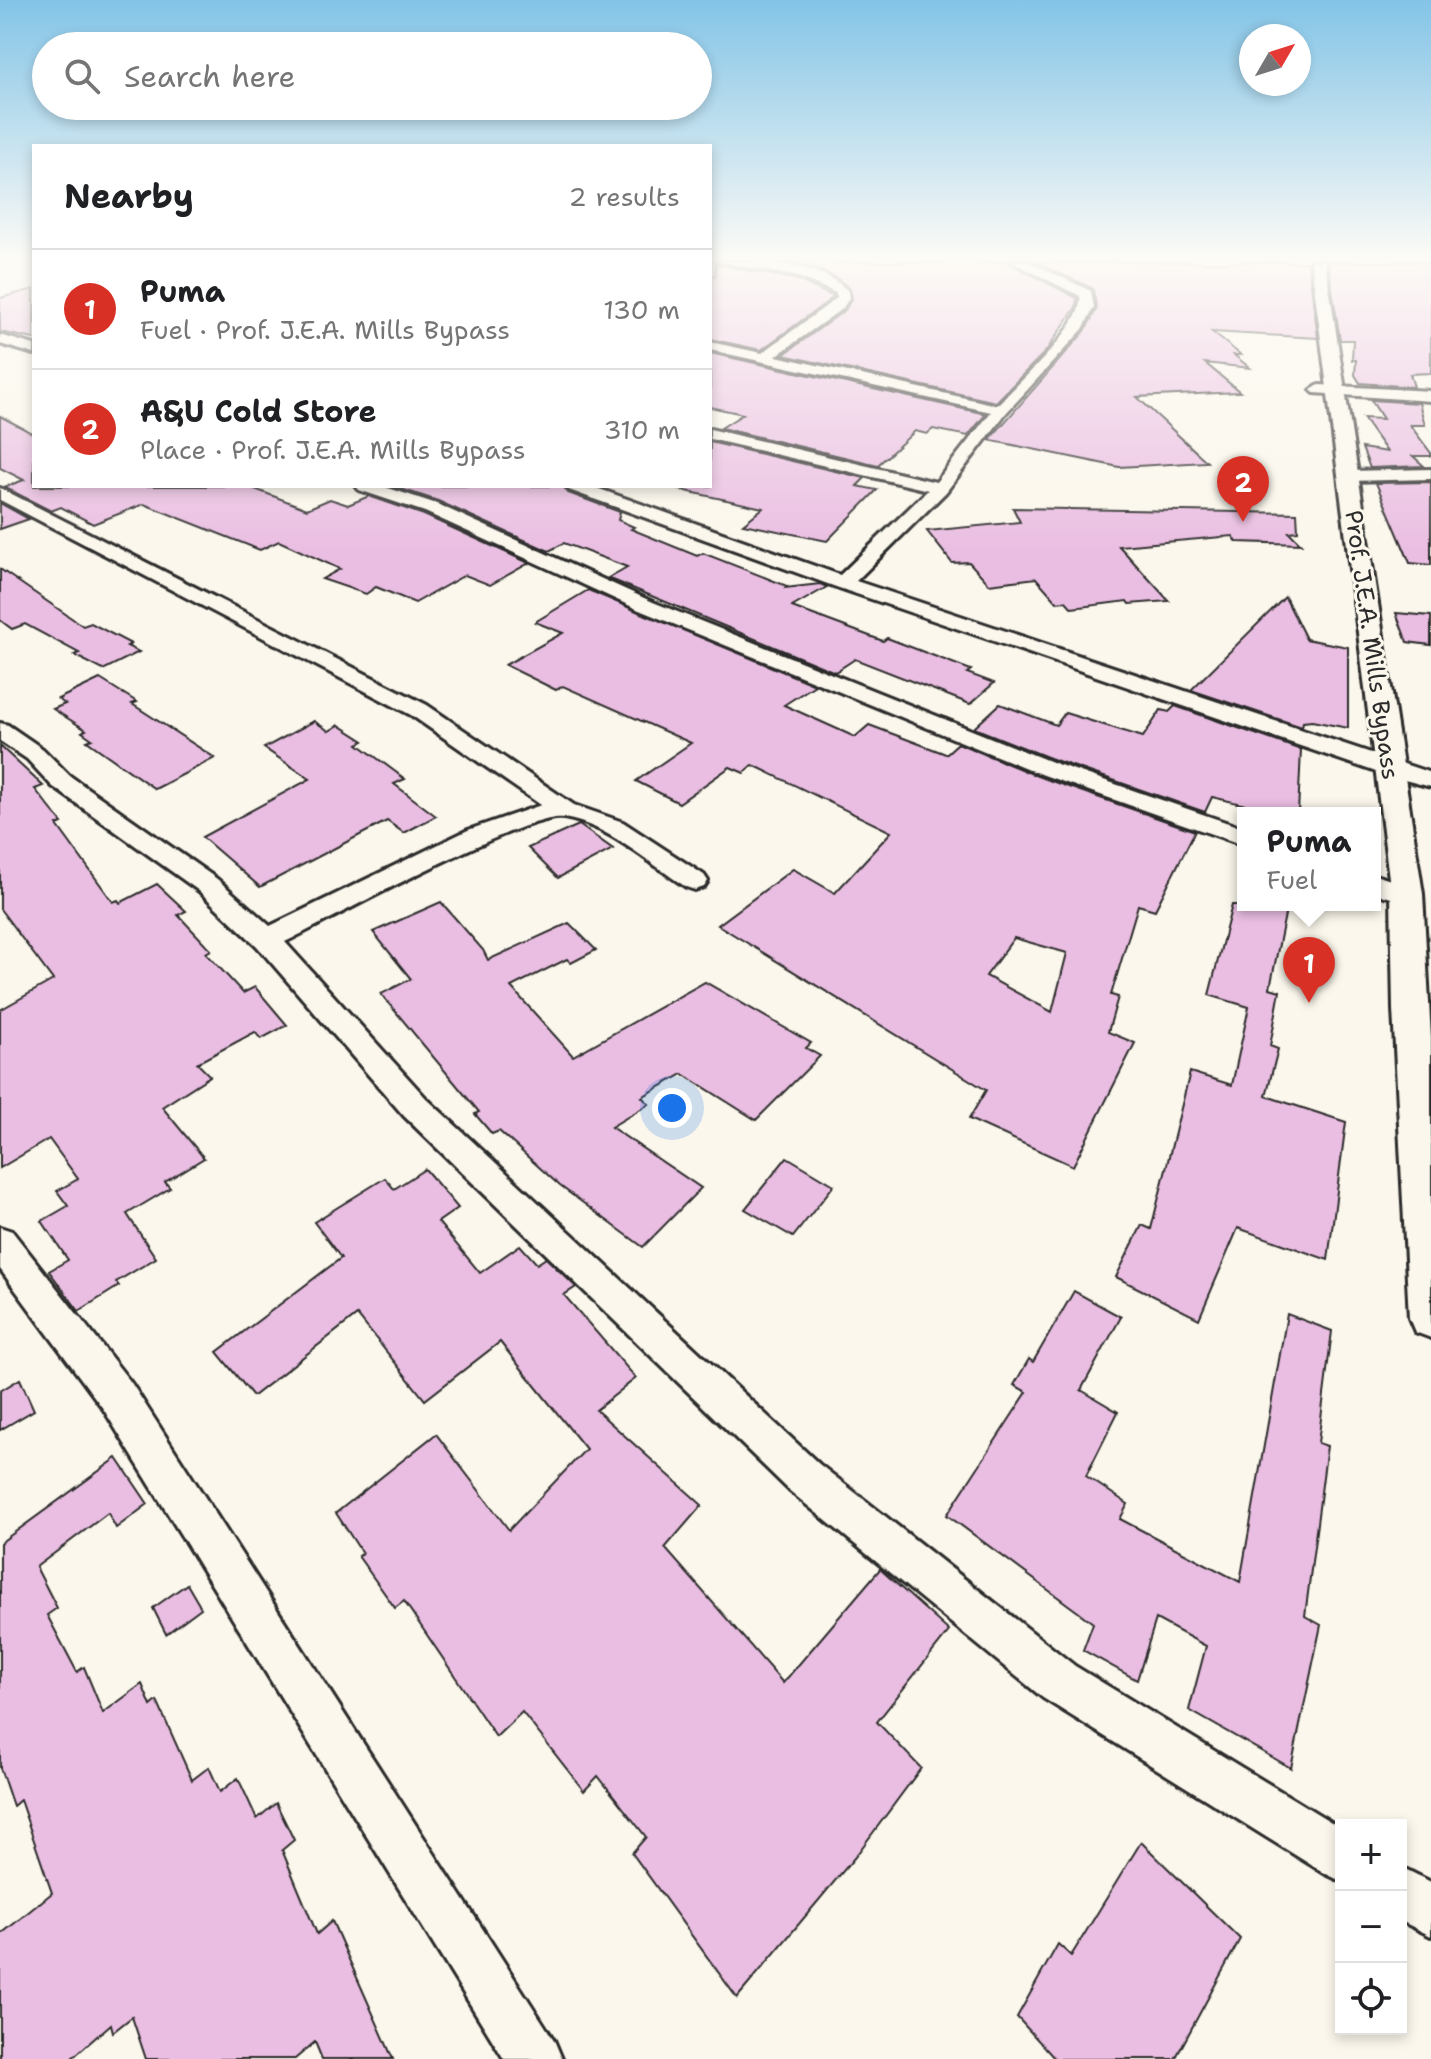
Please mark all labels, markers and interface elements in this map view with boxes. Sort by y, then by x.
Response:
north arrow [1239,24,1311,96]
search box [32,32,712,120]
icon: search [60,54,104,98]
text: Search here [124,56,295,97]
text: Nearby [64,173,194,219]
text: 2 results [568,179,680,214]
text: Puma [140,271,225,312]
text: 1 [84,292,96,327]
text: 130 m [603,292,680,327]
text: Fuel · Prof. J.E.A. Mills Bypass [140,312,510,347]
text: A&U Cold Store [140,391,376,432]
text: 2 [81,412,99,447]
text: 310 m [604,412,680,447]
text: Place · Prof. J.E.A. Mills Bypass [140,432,526,467]
pin: 2 [1217,456,1269,522]
street label: Prof. J.E.A. Mills Bypass [1337,508,1407,782]
popup [1237,807,1381,911]
text: Puma [1266,821,1352,862]
text: Fuel [1266,862,1317,897]
pin: 1 [1283,937,1335,1003]
your location [652,1088,692,1128]
map controls [1335,1819,1407,2035]
button: + [1335,1819,1407,1891]
button: − [1335,1891,1407,1963]
button: locate [1335,1963,1407,2035]

